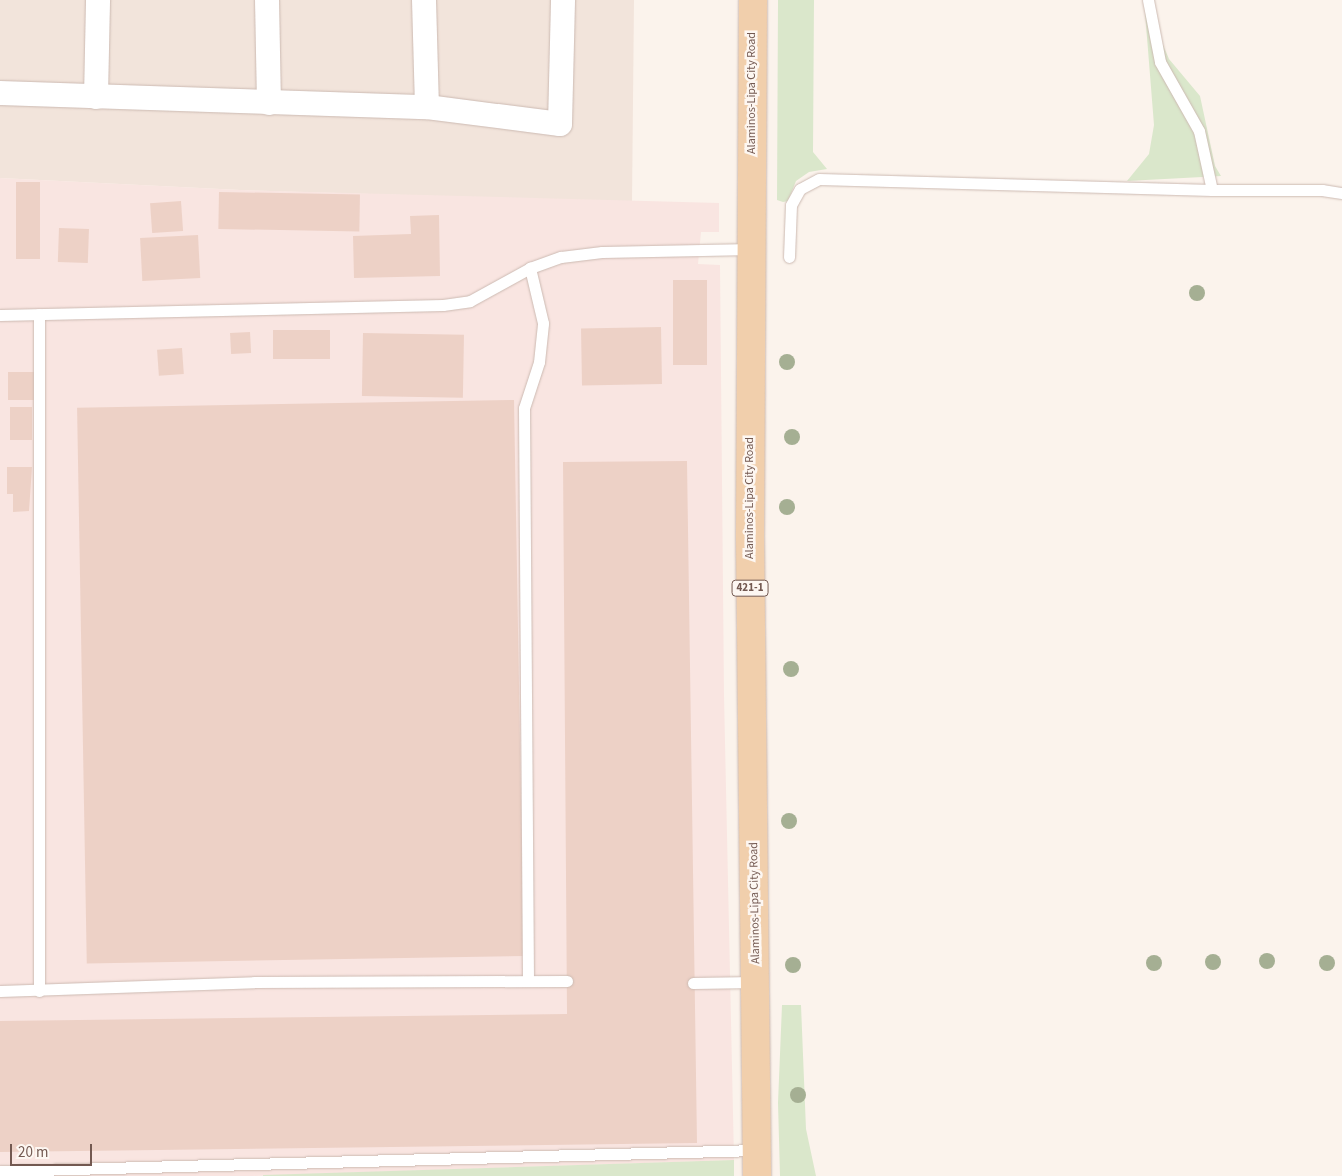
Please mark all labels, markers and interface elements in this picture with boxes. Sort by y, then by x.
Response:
street label: Alaminos-Lipa City Road [745,32,759,154]
street label: Alaminos-Lipa City Road [743,437,757,559]
road number: 421-1 [731,580,769,596]
street label: Alaminos-Lipa City Road [747,842,763,964]
scale bar [12,1134,95,1166]
text: 20 m [18,1142,48,1163]

